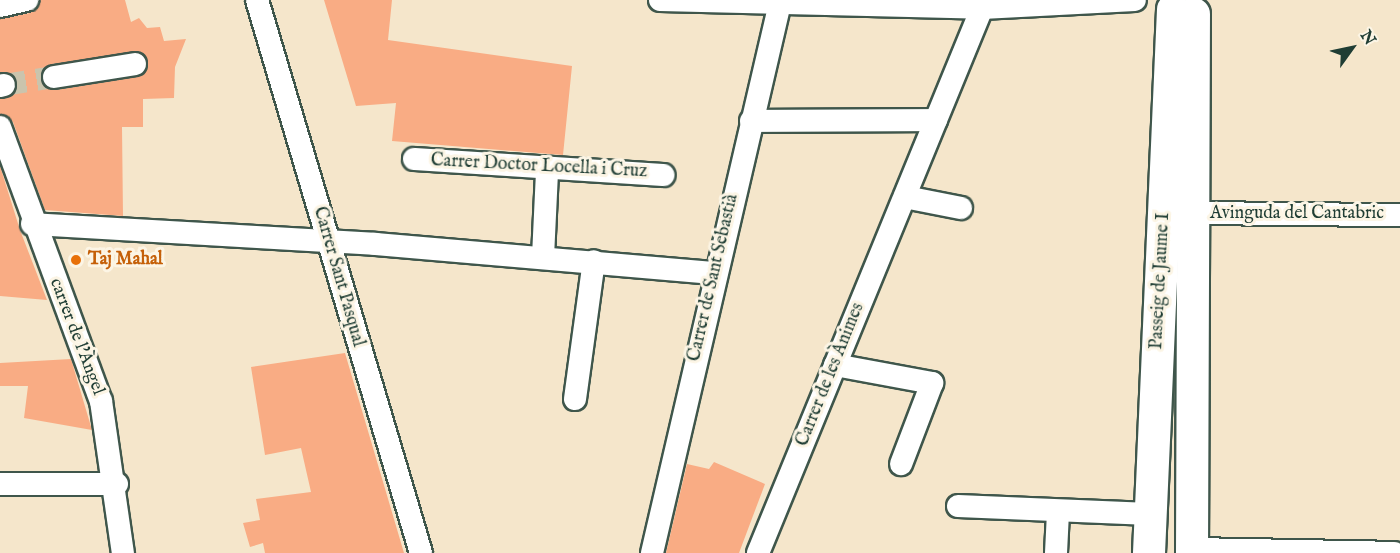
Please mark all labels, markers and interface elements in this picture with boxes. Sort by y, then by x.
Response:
north arrow [1322,18,1382,78]
text: N [1355,27,1379,49]
street label: Carrer Doctor Locella i Cruz [430,151,648,183]
street label: Carrer de Sant Sebastià [684,192,744,364]
street label: Avinguda del Cantabric [1210,203,1384,225]
street label: Carrer Sant Pasqual [308,204,368,350]
street label: Passeig de Jaume I [1147,212,1175,350]
place label: Taj Mahal [88,249,163,271]
marker: Taj Mahal [69,253,83,267]
street label: carrer de l'Àngel [44,276,108,398]
street label: Carrer de les Ànimes [792,300,870,450]

